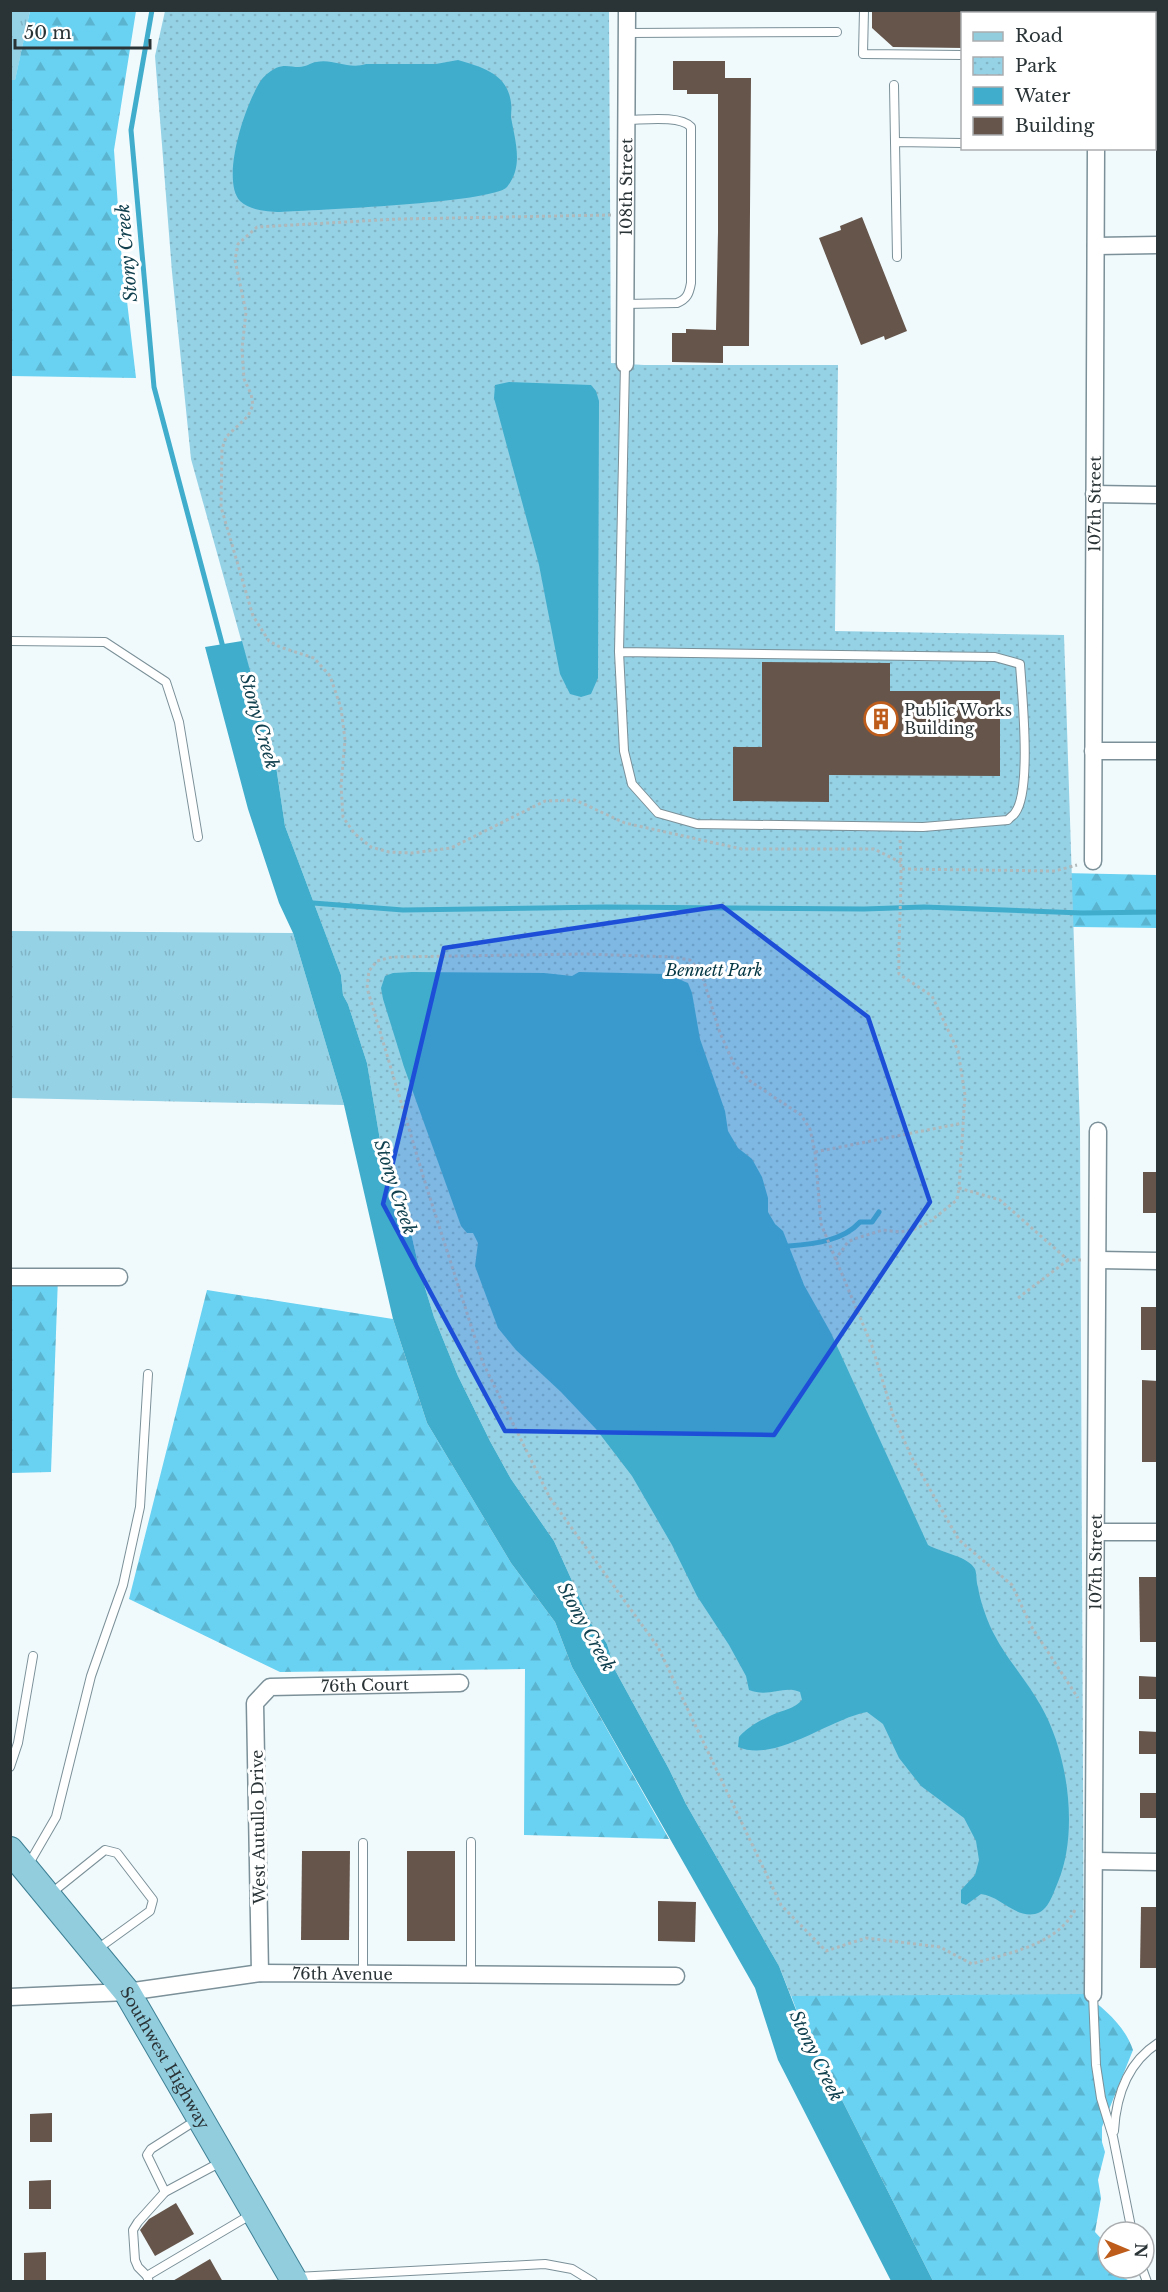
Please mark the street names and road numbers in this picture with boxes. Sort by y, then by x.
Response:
street label: 108th Street [616,138,636,236]
street label: 107th Street [1084,456,1105,552]
street label: 107th Street [1085,1514,1106,1610]
street label: 76th Court [321,1674,409,1696]
street label: West Autullo Drive [247,1749,269,1906]
street label: 76th Avenue [292,1963,393,1984]
street label: Southwest Highway [116,1983,215,2133]

